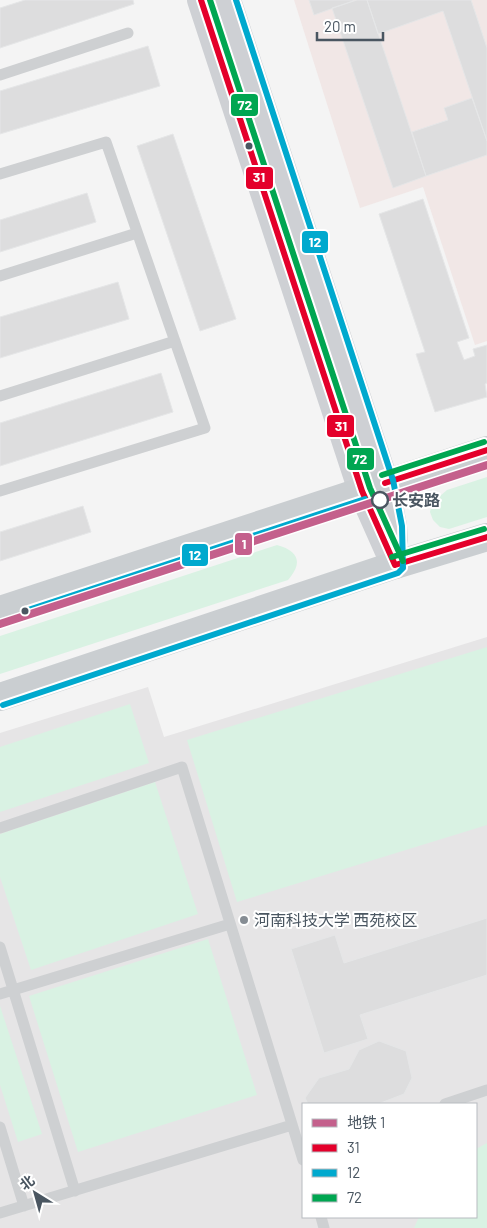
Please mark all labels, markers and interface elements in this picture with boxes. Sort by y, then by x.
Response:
scale bar [317,10,383,42]
text: 20 m [324,17,356,35]
line badge: 72 [230,93,259,117]
text: 72 [238,96,253,113]
unlabelled marker [244,141,254,151]
line badge: 31 [245,166,274,190]
text: 31 [253,168,265,185]
line badge: 12 [301,230,329,254]
text: 12 [309,233,322,250]
line badge: 31 [326,414,355,438]
text: 31 [335,417,347,434]
line badge: 72 [346,447,375,471]
text: 72 [353,450,368,467]
place label: 长安路 [392,490,440,509]
marker: 长安路 [371,491,389,509]
line badge: 1 [234,532,253,556]
text: 1 [242,535,247,552]
line badge: 12 [181,543,209,567]
text: 12 [189,546,202,563]
unlabelled marker [20,606,30,616]
place label: 河南科技大学 西苑校区 [254,910,417,929]
marker: 河南科技大学 西苑校区 [238,914,250,926]
legend [302,1103,477,1218]
text: 地铁 1 [347,1113,385,1131]
text: 31 [347,1138,360,1156]
text: 12 [347,1163,360,1181]
north arrow [10,1168,60,1218]
text: 北 [16,1171,38,1193]
text: 72 [347,1188,362,1206]

